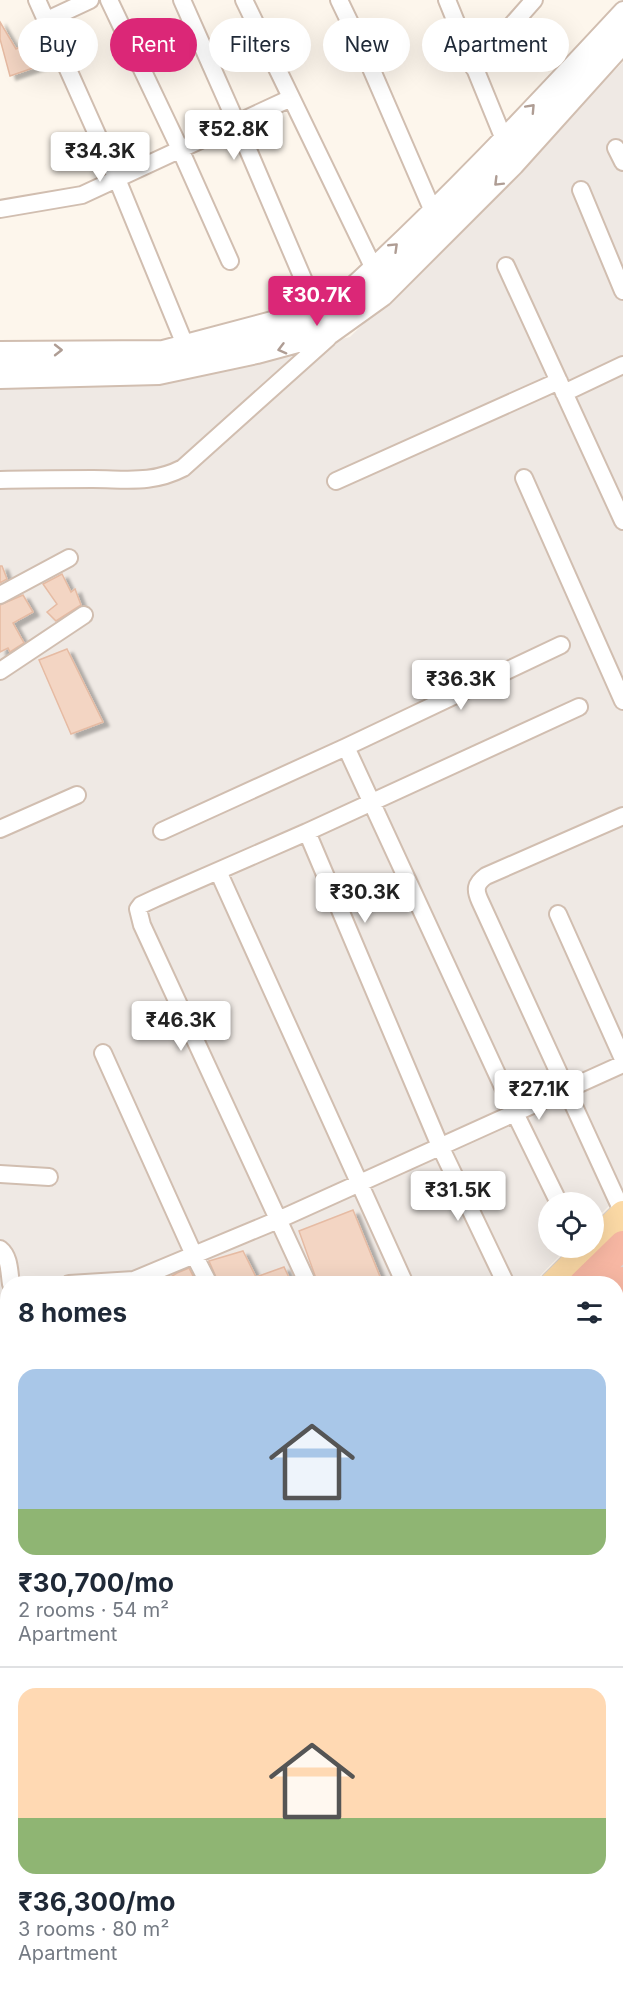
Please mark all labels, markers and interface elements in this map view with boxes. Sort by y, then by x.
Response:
chip: Buy [18,18,98,72]
chip: Rent [110,18,197,72]
chip: Filters [209,18,311,72]
chip: New [323,18,410,72]
chip: Apartment [422,18,569,72]
one-way arrow [524,105,535,115]
pin: ₹52.8K [185,110,283,161]
text: ₹52.8K [199,117,269,141]
pin: ₹34.3K [51,132,149,183]
text: ₹34.3K [65,139,135,163]
one-way arrow [495,175,506,186]
one-way arrow [386,243,397,254]
pin: ₹30.7K [268,276,366,327]
text: ₹30.7K [282,283,352,307]
one-way arrow [277,341,287,354]
one-way arrow [54,344,63,356]
pin: ₹36.3K [412,660,510,711]
text: ₹36.3K [426,667,496,691]
pin: ₹30.3K [316,873,414,924]
text: ₹30.3K [330,880,400,904]
pin: ₹46.3K [132,1001,230,1052]
text: ₹46.3K [146,1008,216,1032]
pin: ₹27.1K [490,1070,588,1121]
text: ₹27.1K [508,1077,570,1101]
pin: ₹31.5K [409,1171,507,1222]
text: ₹31.5K [425,1178,491,1202]
map controls [538,1192,604,1258]
button: locate [538,1192,604,1258]
icon: filters [573,1296,606,1329]
text: 8 homes [18,1297,127,1328]
icon: home [258,1408,366,1516]
text: ₹30,700/mo [18,1567,174,1598]
text: 2 rooms · 54 m² [18,1598,169,1622]
text: Apartment [18,1622,117,1646]
icon: home [258,1727,366,1835]
text: ₹36,300/mo [18,1886,175,1917]
text: 3 rooms · 80 m² [18,1917,169,1941]
text: Apartment [18,1941,117,1965]

